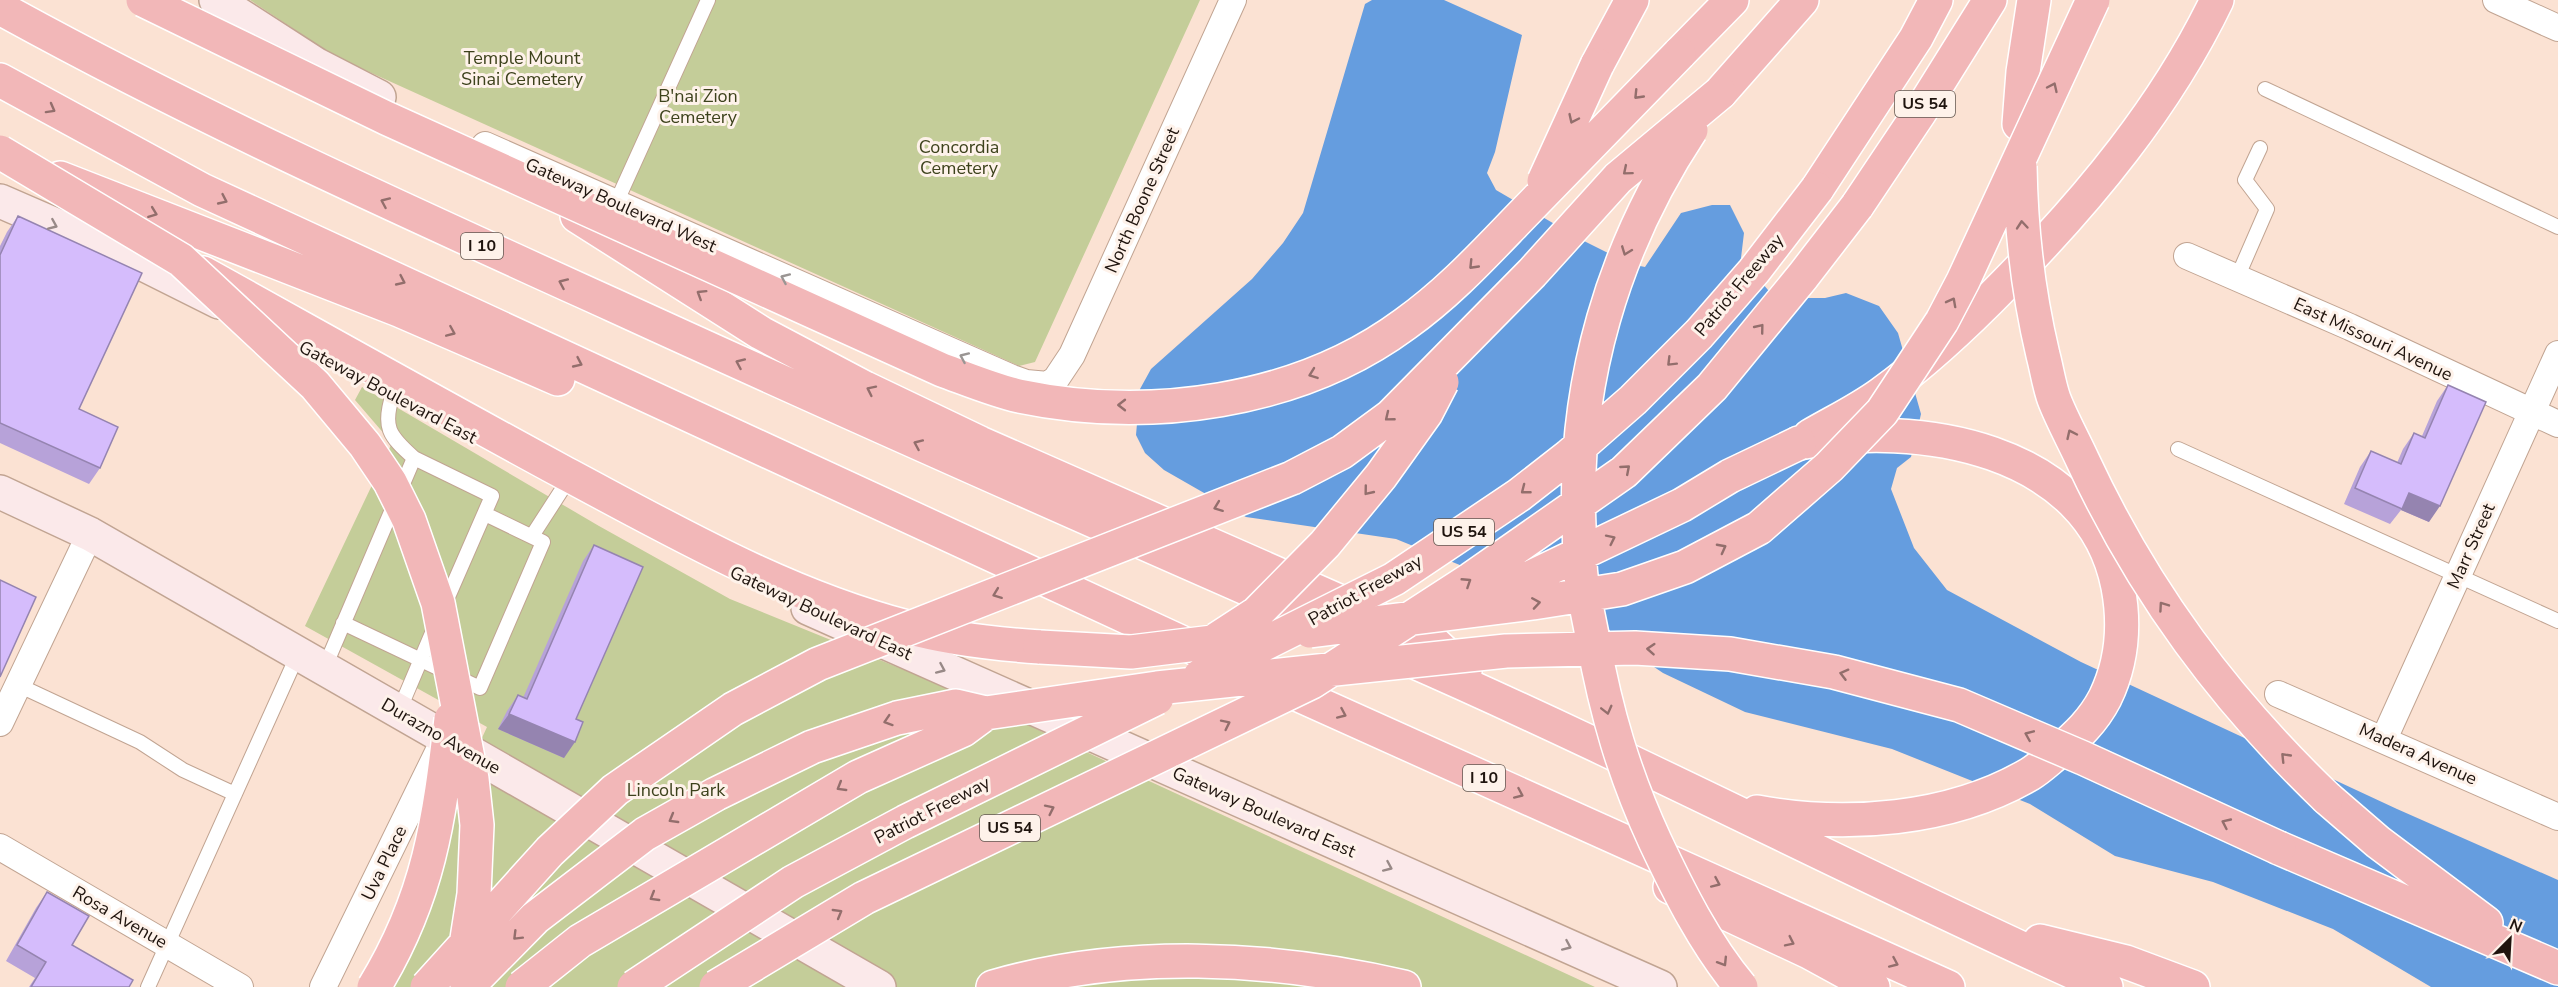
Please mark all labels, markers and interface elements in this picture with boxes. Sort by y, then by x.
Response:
park label: Temple Mount Sinai Cemetery [461,46,584,91]
one-way arrow [2045,83,2057,94]
park label: B'nai Zion Cemetery [658,84,738,129]
one-way arrow [1635,88,1646,99]
road number: US 54 [1895,91,1955,117]
one-way arrow [45,102,55,113]
one-way arrow [1568,112,1580,123]
street label: North Boone Street [1099,123,1185,277]
park label: Concordia Cemetery [919,135,999,180]
street label: Gateway Boulevard West [522,152,721,258]
one-way arrow [1623,164,1634,175]
one-way arrow [217,193,228,205]
one-way arrow [381,197,392,209]
one-way arrow [147,206,157,219]
one-way arrow [47,218,58,230]
one-way arrow [2016,221,2029,230]
street label: Patriot Freeway [1689,228,1789,341]
road number: I 10 [461,233,503,259]
one-way arrow [1620,245,1633,256]
one-way arrow [1469,259,1480,269]
one-way arrow [781,273,792,285]
one-way arrow [394,274,405,286]
one-way arrow [558,278,569,290]
one-way arrow [697,290,707,302]
street label: East Missouri Avenue [2290,292,2456,386]
one-way arrow [1945,298,1956,308]
one-way arrow [1753,324,1764,335]
one-way arrow [445,325,456,337]
street label: Gateway Boulevard East [295,335,482,449]
one-way arrow [959,352,970,364]
one-way arrow [1667,355,1678,365]
one-way arrow [571,356,582,368]
one-way arrow [736,359,747,371]
one-way arrow [1308,366,1319,379]
one-way arrow [866,386,877,398]
one-way arrow [1118,399,1127,411]
one-way arrow [1385,410,1396,421]
one-way arrow [2066,430,2078,441]
one-way arrow [913,439,924,451]
one-way arrow [1619,465,1630,476]
one-way arrow [1520,483,1531,494]
one-way arrow [1365,484,1376,495]
street label: Marr Street [2441,499,2501,593]
one-way arrow [1213,500,1224,512]
road number: US 54 [1434,519,1494,545]
one-way arrow [1604,534,1615,546]
one-way arrow [1715,544,1726,555]
street label: Patriot Freeway [1304,548,1427,631]
street label: Gateway Boulevard East [726,560,917,666]
one-way arrow [1461,577,1471,589]
one-way arrow [992,586,1003,599]
one-way arrow [1531,597,1541,609]
one-way arrow [2159,602,2170,613]
one-way arrow [1647,643,1656,656]
one-way arrow [935,661,946,673]
one-way arrow [1839,669,1849,682]
street label: Durazno Avenue [377,692,505,780]
one-way arrow [1600,705,1613,715]
one-way arrow [1335,707,1346,719]
one-way arrow [883,714,894,727]
street label: Madera Avenue [2355,717,2481,791]
one-way arrow [1219,720,1230,731]
one-way arrow [2025,730,2036,742]
one-way arrow [2282,754,2293,765]
street label: Gateway Boulevard East [1168,761,1360,864]
road number: I 10 [1463,765,1505,791]
street label: Patriot Freeway [870,770,995,850]
park label: Lincoln Park [627,778,726,802]
one-way arrow [836,780,847,792]
one-way arrow [1513,787,1524,799]
one-way arrow [1044,804,1055,816]
one-way arrow [668,812,679,823]
road number: US 54 [980,815,1040,841]
one-way arrow [2222,819,2233,831]
street label: Uva Place [356,822,412,904]
one-way arrow [1382,859,1393,871]
one-way arrow [1710,876,1721,888]
street label: Rosa Avenue [68,880,172,954]
one-way arrow [650,890,661,901]
one-way arrow [832,909,842,921]
north arrow [2480,909,2540,969]
text: N [2506,914,2526,939]
one-way arrow [514,928,525,939]
one-way arrow [1783,935,1794,947]
one-way arrow [1560,938,1571,950]
one-way arrow [1888,955,1899,967]
one-way arrow [1715,956,1726,967]

